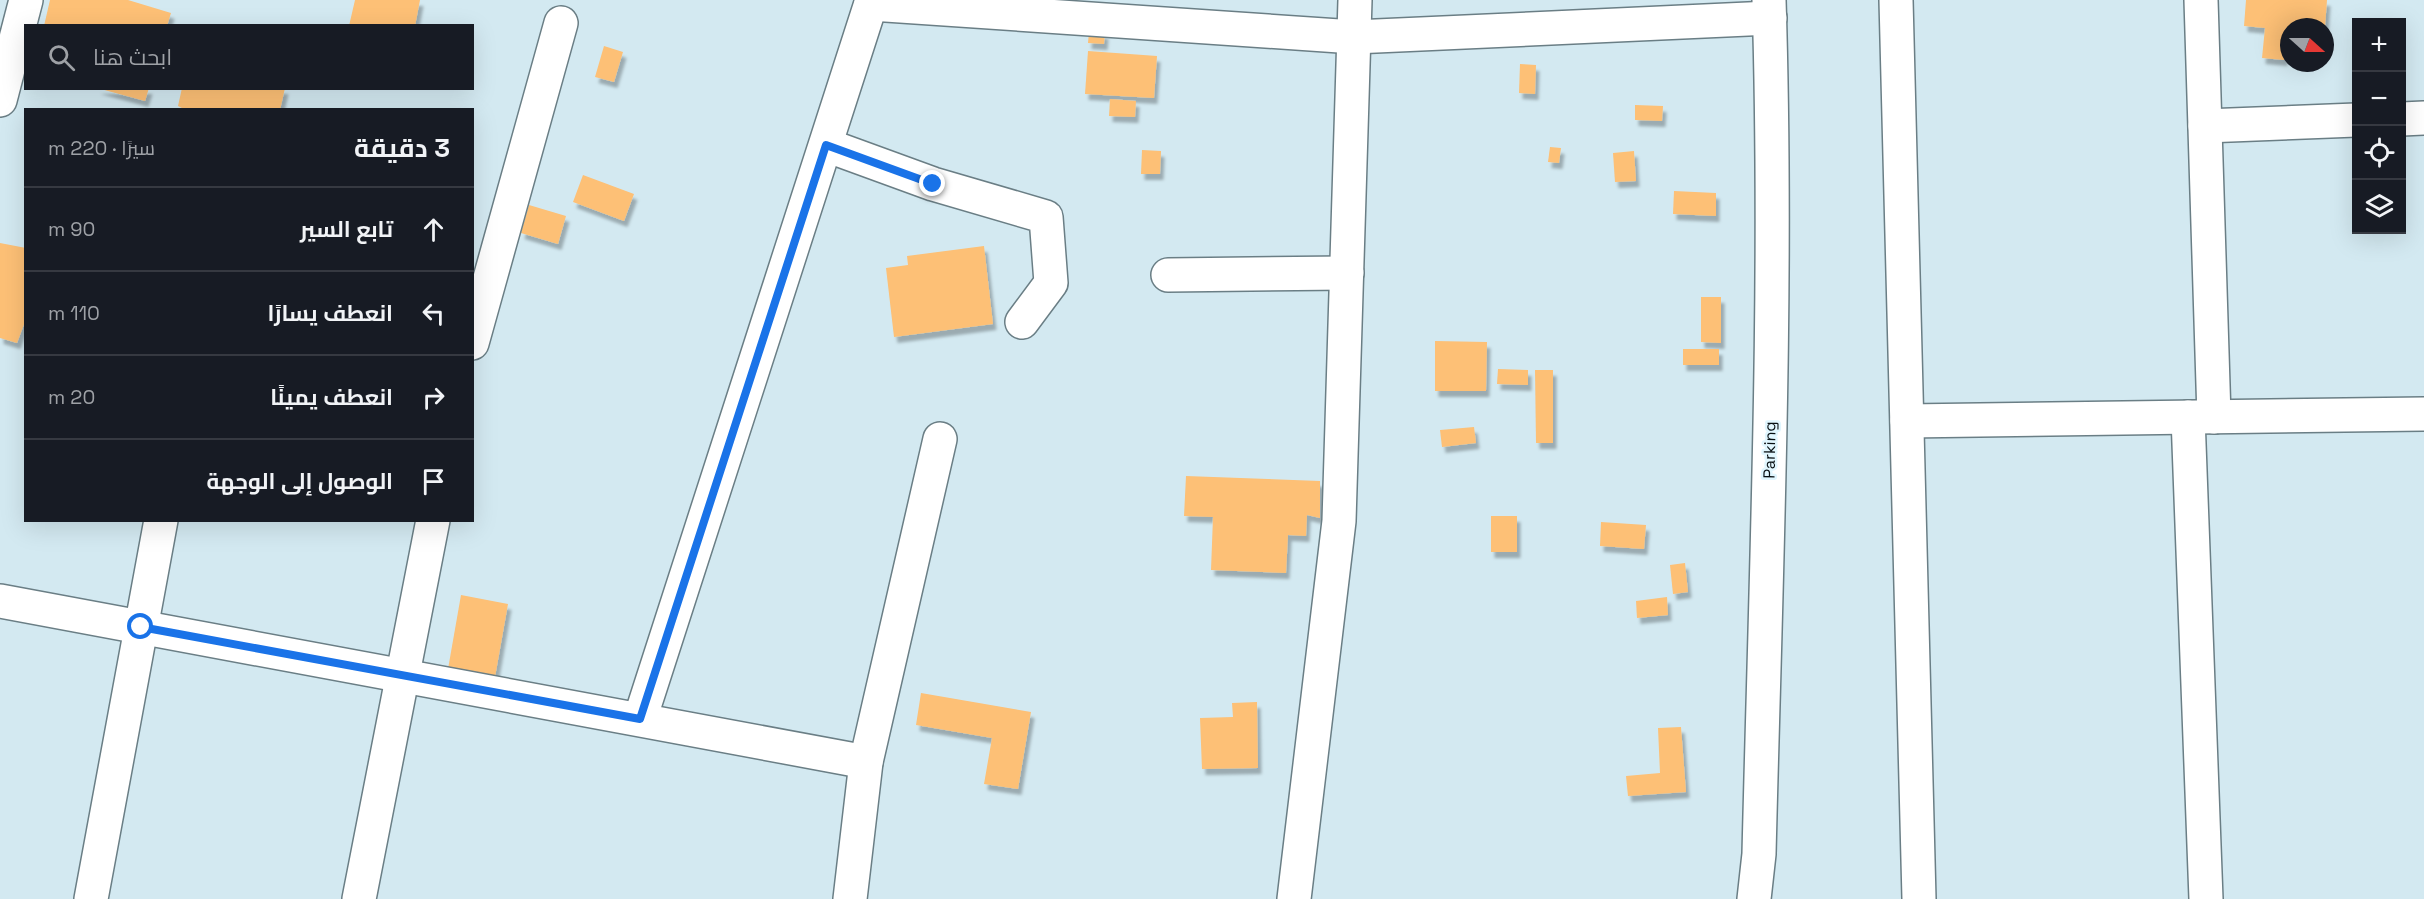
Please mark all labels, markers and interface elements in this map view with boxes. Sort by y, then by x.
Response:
north arrow [2280,18,2334,72]
map controls [2352,18,2406,234]
button: + [2352,18,2406,72]
search box [24,24,474,90]
icon: search [45,41,78,74]
text: ابحث هنا [93,43,172,71]
button: − [2352,72,2406,126]
button: locate [2352,126,2406,180]
text: 3 دقيقة [354,131,450,165]
text: سيرًا · 220 m [48,135,155,161]
route end [919,170,945,196]
button: layers [2352,180,2406,234]
icon: ahead [417,213,450,246]
text: تابع السير [300,215,393,243]
text: 90 m [48,216,95,242]
icon: left [417,297,450,330]
text: انعطف يسارًا [267,299,393,327]
text: 110 m [48,300,100,326]
icon: right [417,381,450,414]
text: انعطف يمينًا [270,383,393,411]
text: 20 m [48,384,95,410]
street label: Parking [1759,421,1780,479]
icon: arrive [417,465,450,498]
text: الوصول إلى الوجهة [207,467,393,495]
route start [127,613,153,639]

